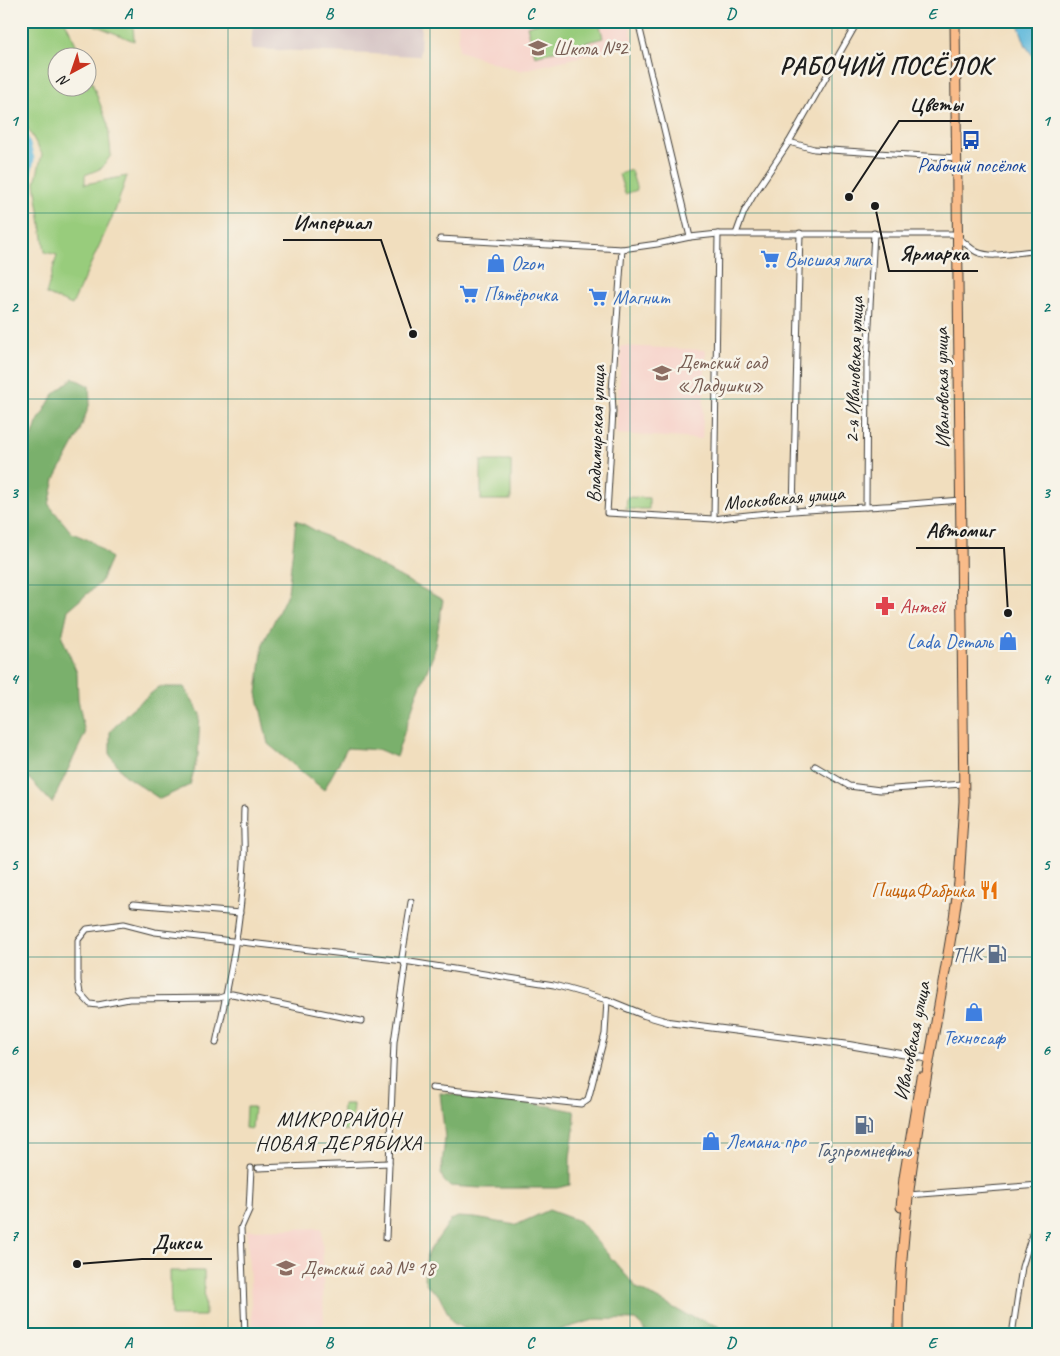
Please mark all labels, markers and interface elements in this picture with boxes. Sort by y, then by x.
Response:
text: A [124,4,134,24]
text: B [325,4,335,24]
text: C [526,4,536,24]
text: D [726,4,737,24]
text: E [928,4,939,24]
place label: Школа №2 [553,36,629,61]
school or university icon: Школа №2 [527,37,549,59]
north arrow [48,48,98,98]
district label: РАБОЧИЙ ПОСЁЛОК [780,50,996,82]
text: N [53,71,73,91]
callout: Цветы [899,85,972,121]
text: Цветы [909,91,965,117]
text: 1 [10,111,19,131]
text: 1 [1042,111,1051,131]
bus stop icon: Рабочий посёлок [960,129,982,151]
place label: Рабочий посёлок [917,153,1027,178]
callout: Империал [283,204,381,240]
text: Империал [293,209,373,235]
callout: Ярмарка [889,235,978,271]
text: Ярмарка [899,240,971,266]
place label: Высшая лига [785,247,873,272]
supermarket icon: Высшая лига [759,248,781,270]
place label: Ozon [511,251,545,276]
shop icon: Ozon [485,252,507,274]
place label: Пятёрочка [484,282,559,307]
supermarket icon: Пятёрочка [458,283,480,305]
place label: Магнит [613,285,671,310]
supermarket icon: Магнит [587,286,609,308]
street label: 2-я Ивановская улица [839,294,869,444]
text: 2 [10,297,19,317]
text: 2 [1042,297,1051,317]
street label: Ивановская улица [928,326,956,449]
place label: Детский сад «Ладушки» [677,350,768,398]
school or university icon: Детский сад «Ладушки» [651,362,673,384]
street label: Владимирская улица [581,363,611,503]
street label: Московская улица [723,480,847,516]
text: 3 [10,483,19,503]
text: 3 [1042,483,1051,503]
callout: Автомиг [916,512,1004,548]
text: Автомиг [926,517,996,543]
place label: Антей [900,594,947,619]
pharmacy icon: Антей [874,595,896,617]
place label: Lada Dеталь [907,629,995,654]
shop icon: Lada Dеталь [997,630,1019,652]
text: 4 [10,669,19,689]
text: 4 [1042,669,1051,689]
text: 5 [11,855,20,875]
text: 5 [1043,855,1052,875]
place label: ПиццаФабрика [871,878,976,903]
restaurant icon: ПиццаФабрика [978,879,1000,901]
place label: ТНК [952,942,985,967]
fuel station icon: ТНК [986,943,1008,965]
street label: Ивановская улица [888,978,936,1103]
shop icon: Техносаф [963,1001,985,1023]
place label: Техносаф [943,1025,1007,1050]
text: 6 [10,1040,19,1060]
text: 6 [1042,1040,1051,1060]
district label: МИКРОРАЙОН НОВАЯ ДЕРЯБИХА [256,1106,423,1156]
fuel station icon: Газпромнефть [853,1114,875,1136]
place label: Лемана про [726,1129,807,1154]
shop icon: Лемана про [700,1130,722,1152]
place label: Газпромнефть [817,1138,913,1164]
callout: Дикси [142,1223,212,1259]
text: 7 [10,1226,19,1246]
text: 7 [1042,1226,1051,1246]
text: Дикси [152,1229,204,1255]
place label: Детский сад № 18 [301,1256,437,1281]
school or university icon: Детский сад № 18 [275,1257,297,1279]
text: A [124,1333,134,1353]
text: B [325,1333,335,1353]
text: C [526,1333,536,1353]
text: D [726,1333,737,1353]
text: E [928,1333,939,1353]

